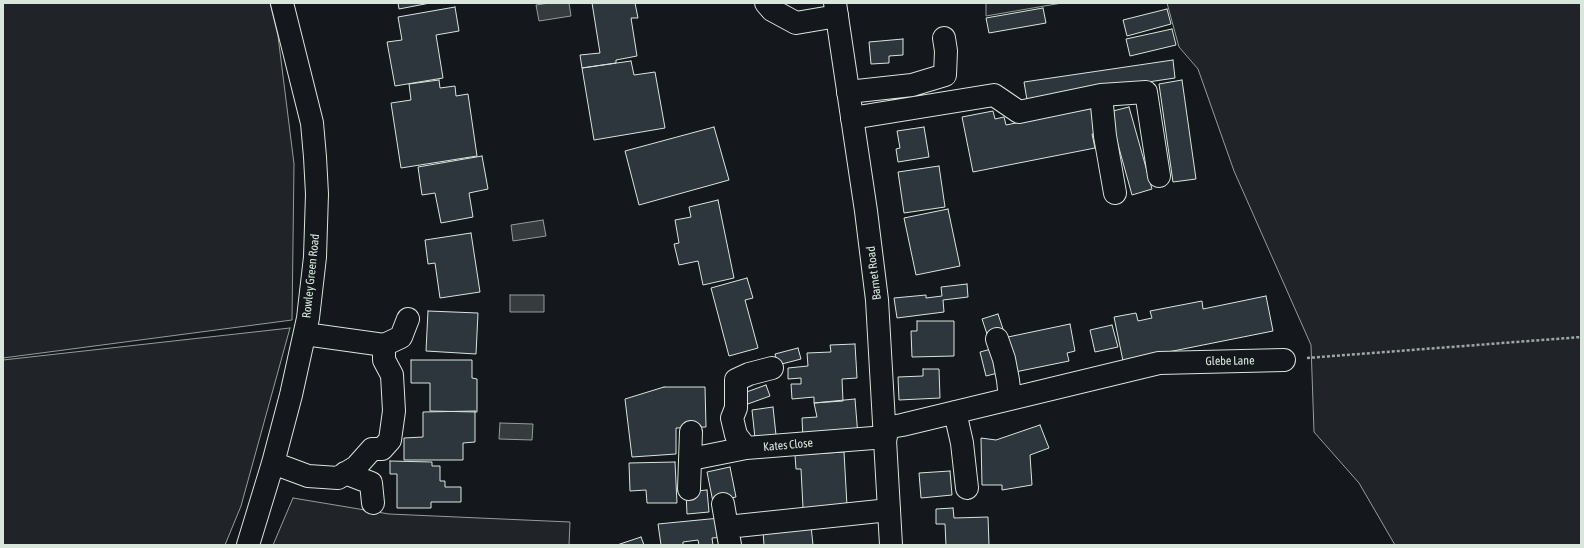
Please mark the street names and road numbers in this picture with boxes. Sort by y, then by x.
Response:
street label: Rowley Green Road [299,233,323,319]
street label: Barnet Road [864,245,884,301]
street label: Glebe Lane [1205,353,1255,369]
street label: Kates Close [763,436,813,454]

